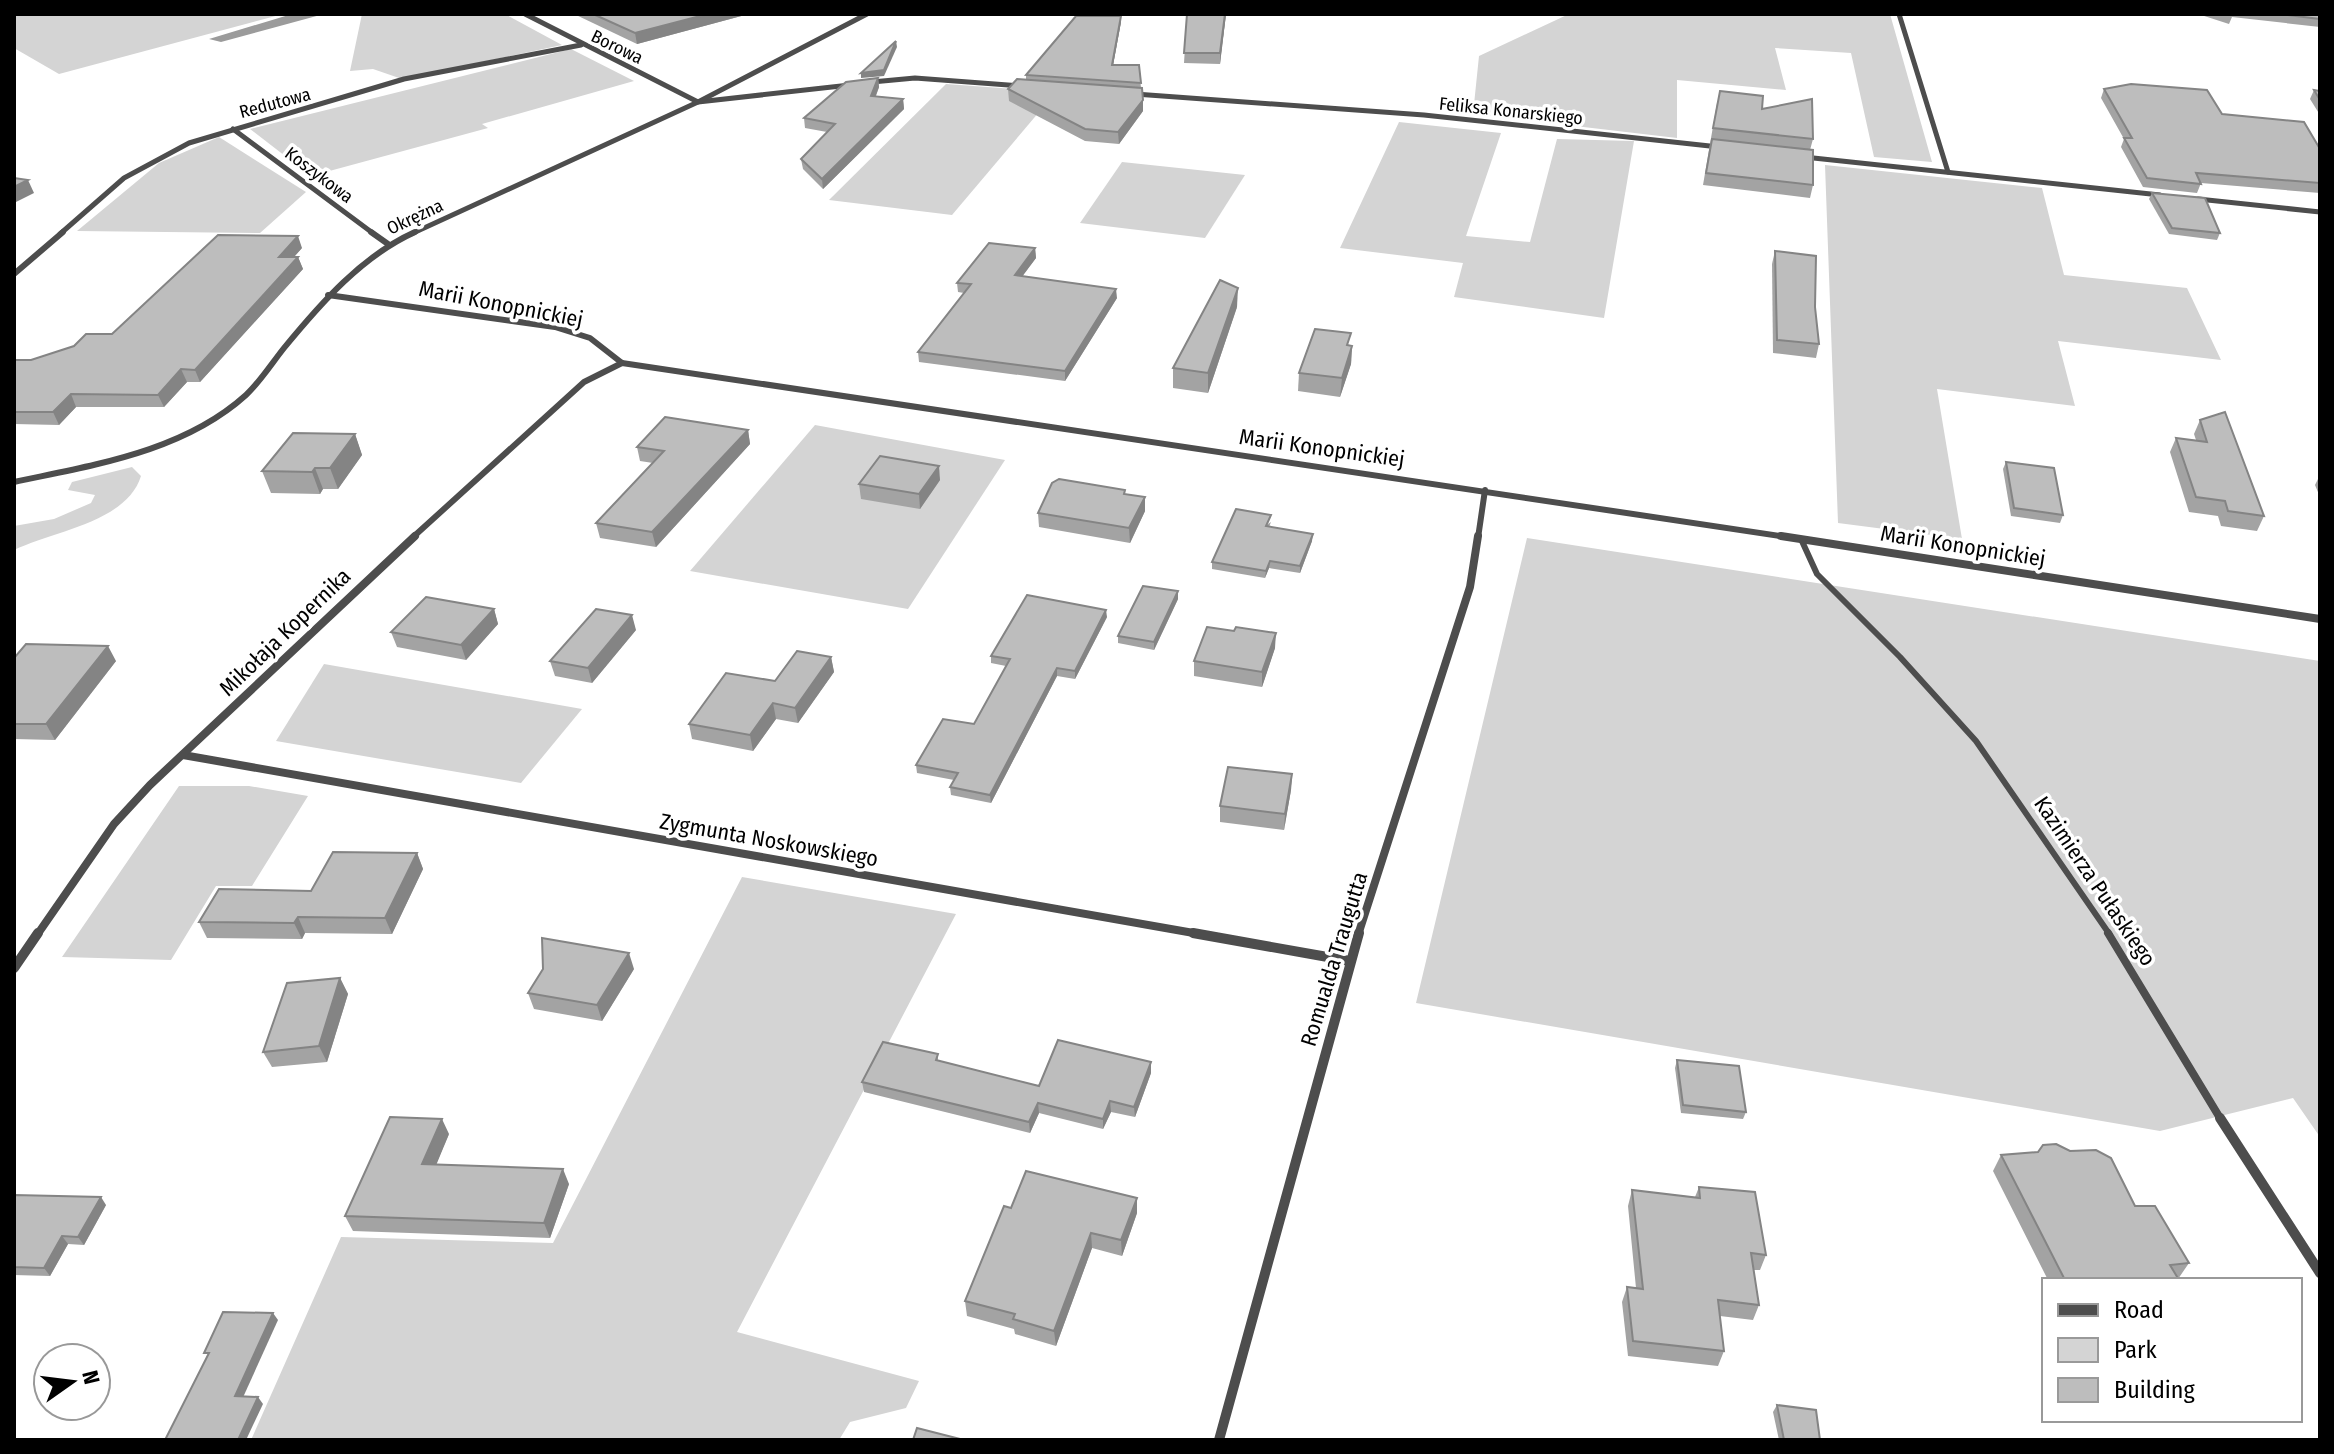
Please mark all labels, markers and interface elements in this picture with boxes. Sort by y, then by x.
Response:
street label: Borowa [587,25,647,69]
street label: Redutowa [237,83,313,123]
street label: Feliksa Konarskiego [1438,93,1584,129]
street label: Koszykowa [281,142,358,208]
street label: Okrężna [383,194,447,240]
street label: Marii Konopnickiej [417,275,585,333]
street label: Marii Konopnickiej [1237,423,1407,473]
street label: Marii Konopnickiej [1878,520,2048,572]
street label: Mikołaja Kopernika [214,563,356,701]
street label: Kazimierza Pułaskiego [2028,791,2162,971]
street label: Zygmunta Noskowskiego [658,808,880,872]
street label: Romualda Traugutta [1295,868,1373,1050]
legend [2042,1278,2302,1422]
text: Road [2114,1296,2164,1324]
text: Park [2114,1336,2157,1364]
north arrow [32,1342,112,1422]
text: N [76,1368,106,1387]
text: Building [2114,1376,2196,1404]

